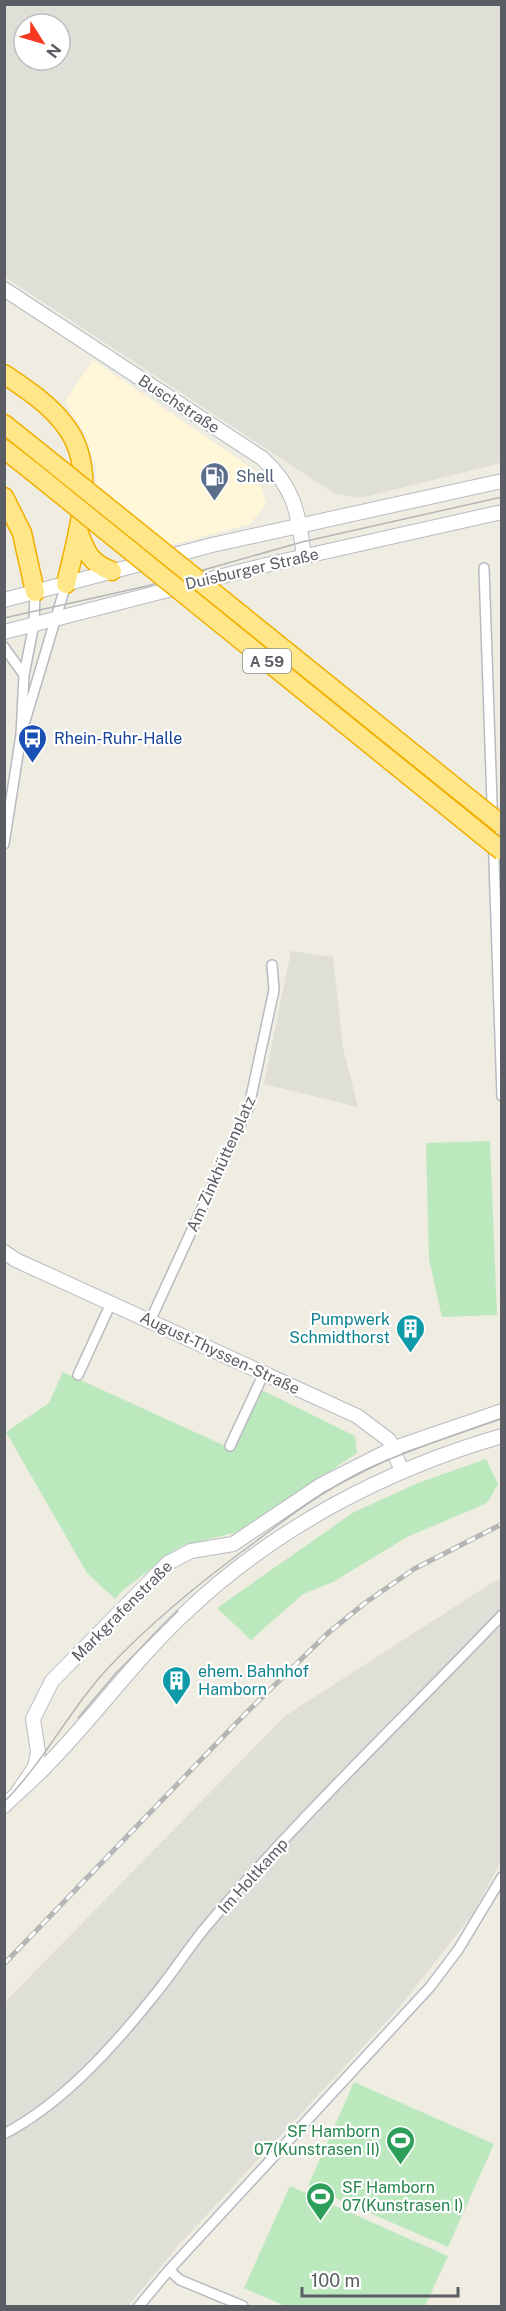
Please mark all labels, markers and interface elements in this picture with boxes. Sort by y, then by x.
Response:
north arrow [12,12,72,72]
text: N [42,40,65,61]
street label: Buschstraße [135,371,223,437]
fuel station icon: Shell [199,460,231,502]
place label: Shell [236,467,275,486]
street label: Duisburger Straße [183,544,321,594]
road number: A 59 [243,649,291,673]
bus stop icon: Rhein-Ruhr-Halle [17,722,49,764]
place label: Rhein-Ruhr-Halle [54,729,182,748]
street label: Am Zinkhüttenplatz [183,1093,260,1235]
street label: August-Thyssen-Straße [137,1308,303,1398]
place label: Pumpwerk Schmidthorst [289,1310,390,1347]
building icon: Pumpwerk Schmidthorst [395,1312,427,1354]
street label: Markgrafenstraße [68,1557,176,1665]
place label: ehem. Bahnhof Hamborn [198,1662,309,1699]
building icon: ehem. Bahnhof Hamborn [161,1664,193,1706]
street label: Im Holtkamp [214,1834,292,1918]
place label: SF Hamborn 07(Kunstrasen II) [254,2122,380,2159]
sports icon: SF Hamborn 07(Kunstrasen II) [385,2124,417,2166]
place label: SF Hamborn 07(Kunstrasen I) [342,2178,464,2215]
sports icon: SF Hamborn 07(Kunstrasen I) [305,2180,337,2222]
scale bar [302,2260,458,2298]
text: 100 m [311,2270,360,2291]

